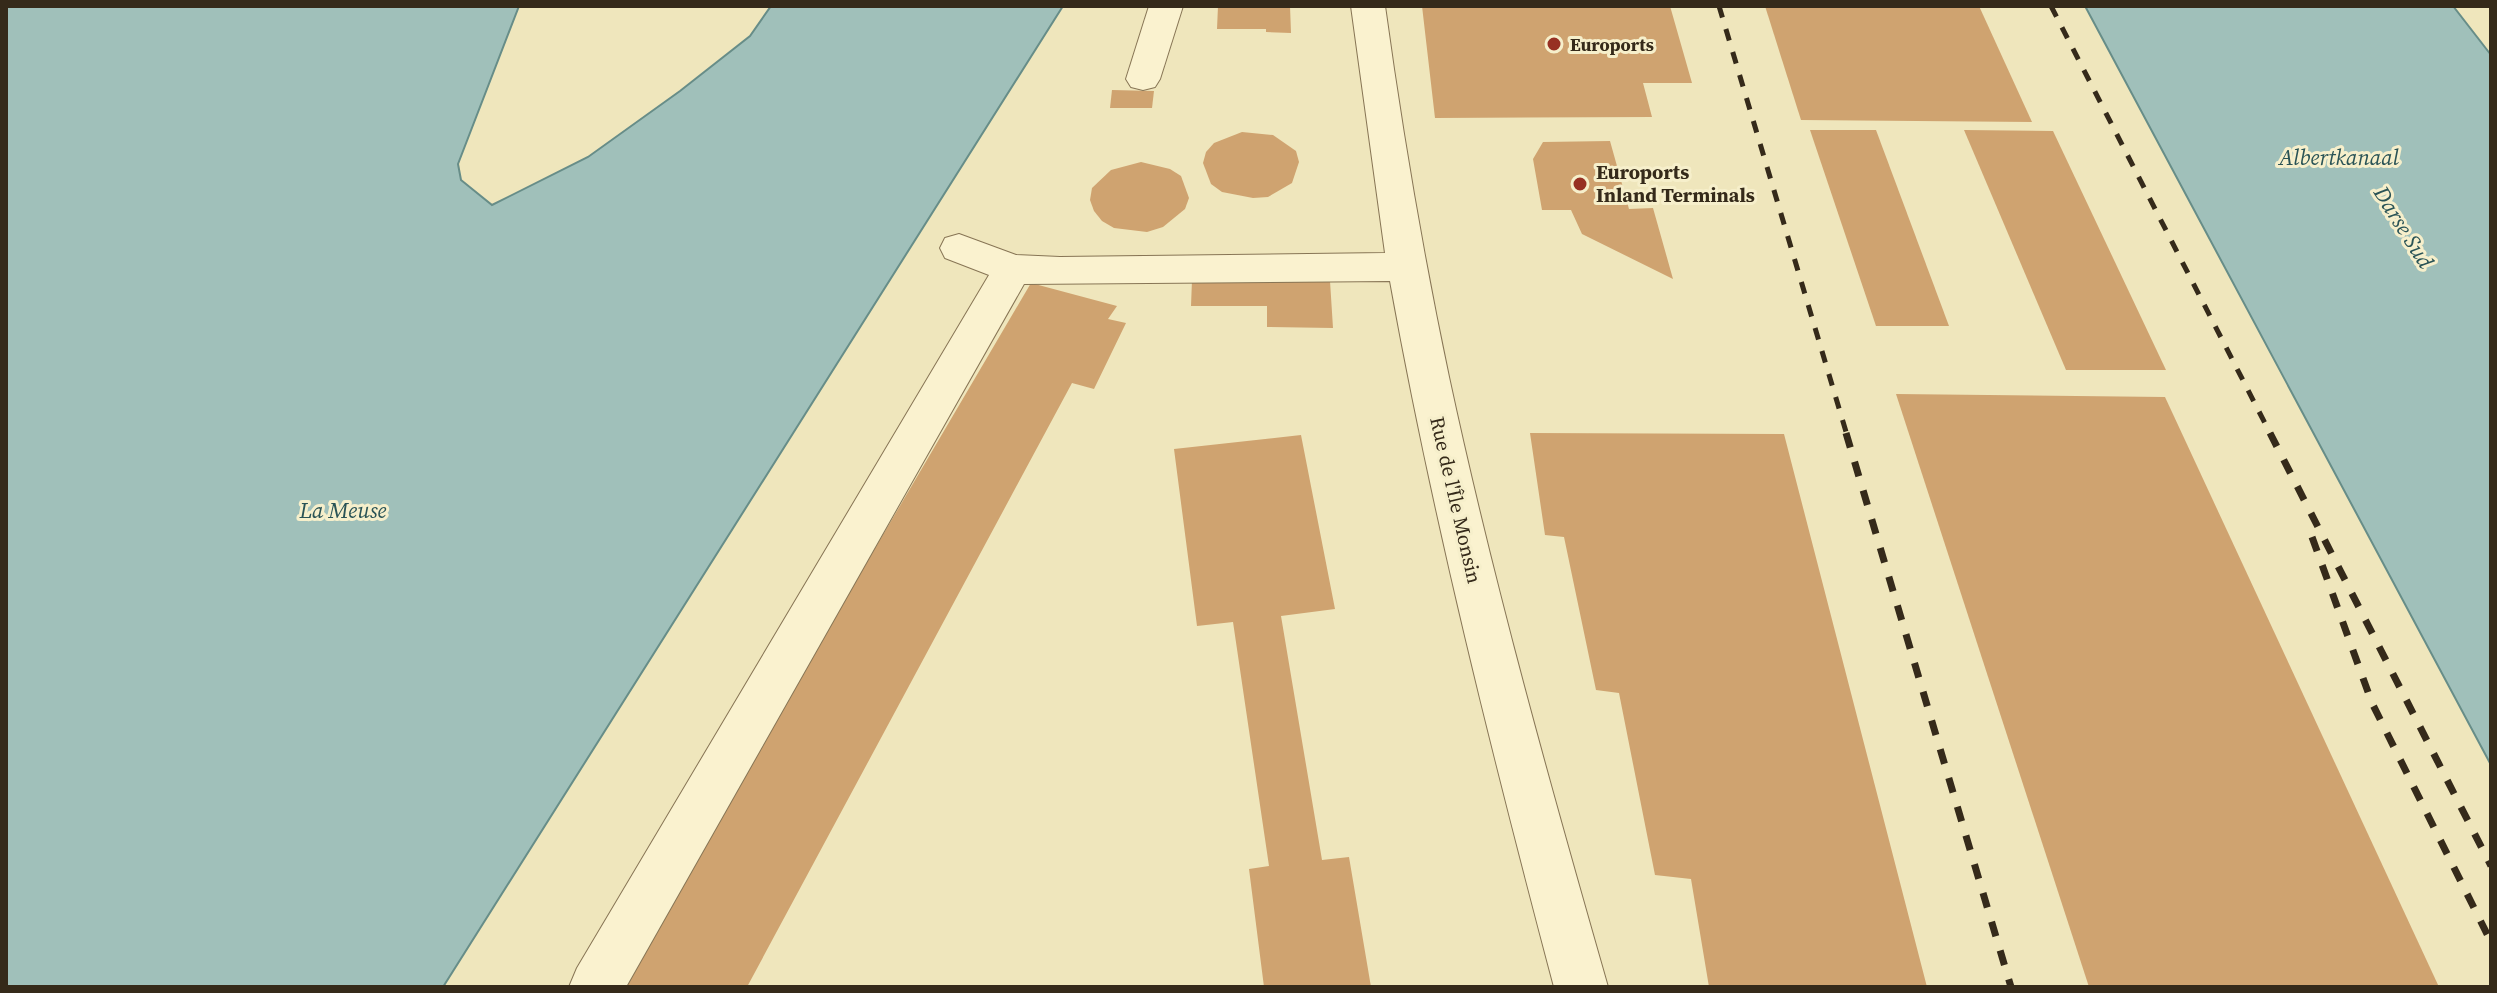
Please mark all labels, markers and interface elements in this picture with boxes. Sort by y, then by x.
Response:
place label: Euroports [1570,32,1654,57]
marker: Euroports [1545,35,1563,53]
water label: Albertkanaal [2277,142,2400,172]
place label: Euroports Inland Terminals [1596,158,1755,209]
marker: Euroports Inland Terminals [1571,175,1589,193]
water label: Darse Sud [2366,179,2441,274]
street label: Rue de l'Île Monsin [1423,414,1489,586]
water label: La Meuse [298,495,387,525]

